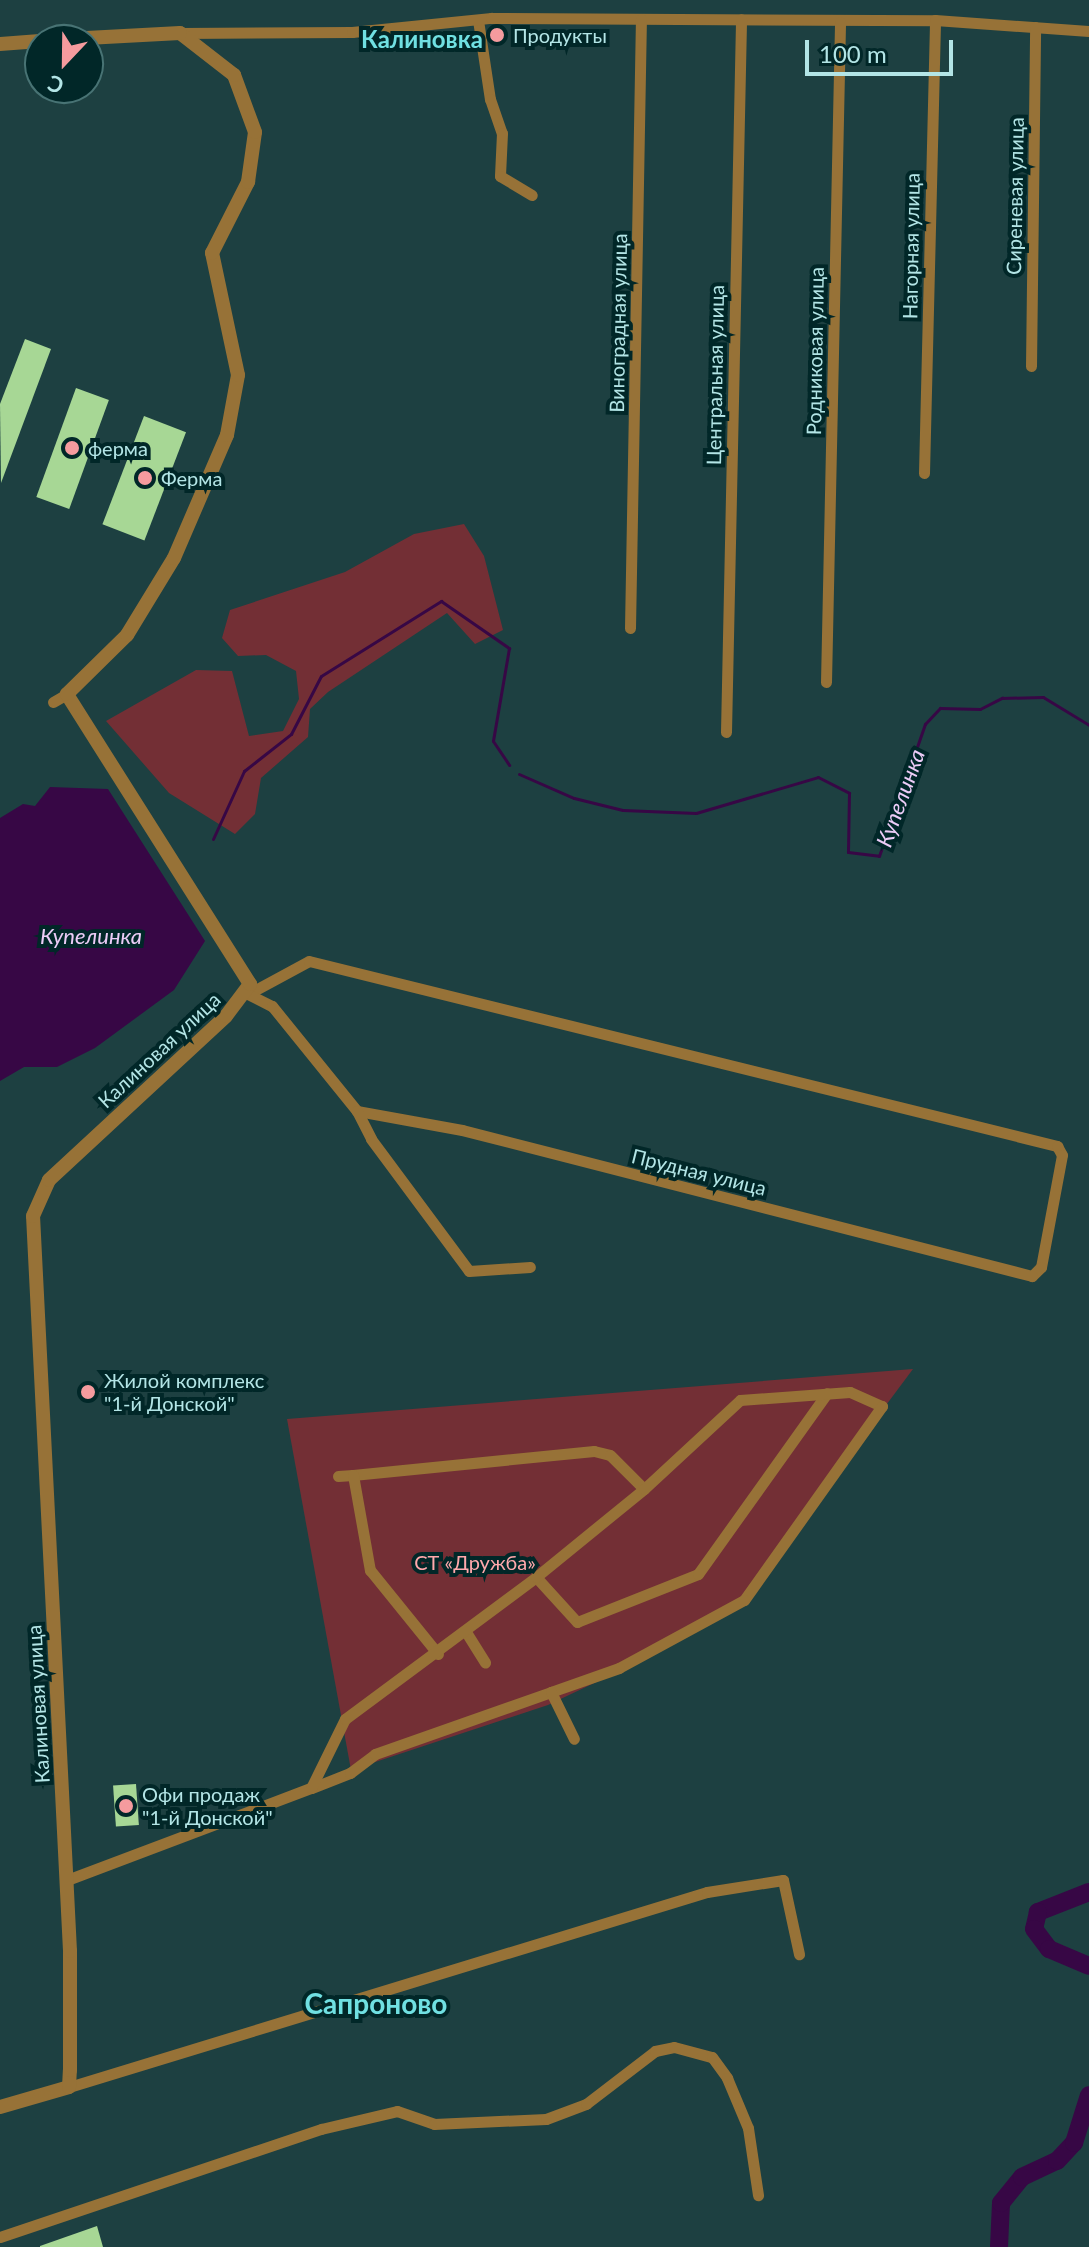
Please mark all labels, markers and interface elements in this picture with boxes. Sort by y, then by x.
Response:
place label: Продукты [513,23,607,47]
north arrow [24,24,104,104]
scale bar [809,24,957,74]
district label: Калиновка [361,25,483,53]
marker: Продукты [488,26,506,44]
text: 100 m [819,39,887,68]
text: С [44,70,67,100]
street label: Сиреневая улица [1002,117,1028,275]
street label: Нагорная улица [898,173,924,319]
street label: Виноградная улица [604,233,632,413]
street label: Родниковая улица [802,267,828,435]
street label: Центральная улица [701,285,729,465]
place label: ферма [88,436,148,460]
marker: ферма [63,439,81,457]
place label: Ферма [161,466,222,490]
marker: Ферма [136,469,154,487]
water label: Купелинка [870,746,930,850]
water label: Купелинка [40,923,142,949]
street label: Калиновая улица [93,987,225,1113]
street label: Прудная улица [629,1144,769,1200]
place label: Жилой комплекс "1-й Донской" [104,1368,264,1415]
marker: Жилой комплекс "1-й Донской" [79,1383,97,1401]
park label: СТ «Дружба» [414,1550,536,1574]
street label: Калиновая улица [22,1624,54,1784]
place label: Офи продаж "1-й Донской" [142,1782,273,1829]
marker: Офи продаж "1-й Донской" [117,1797,135,1815]
district label: Сапроново [305,1986,447,2020]

